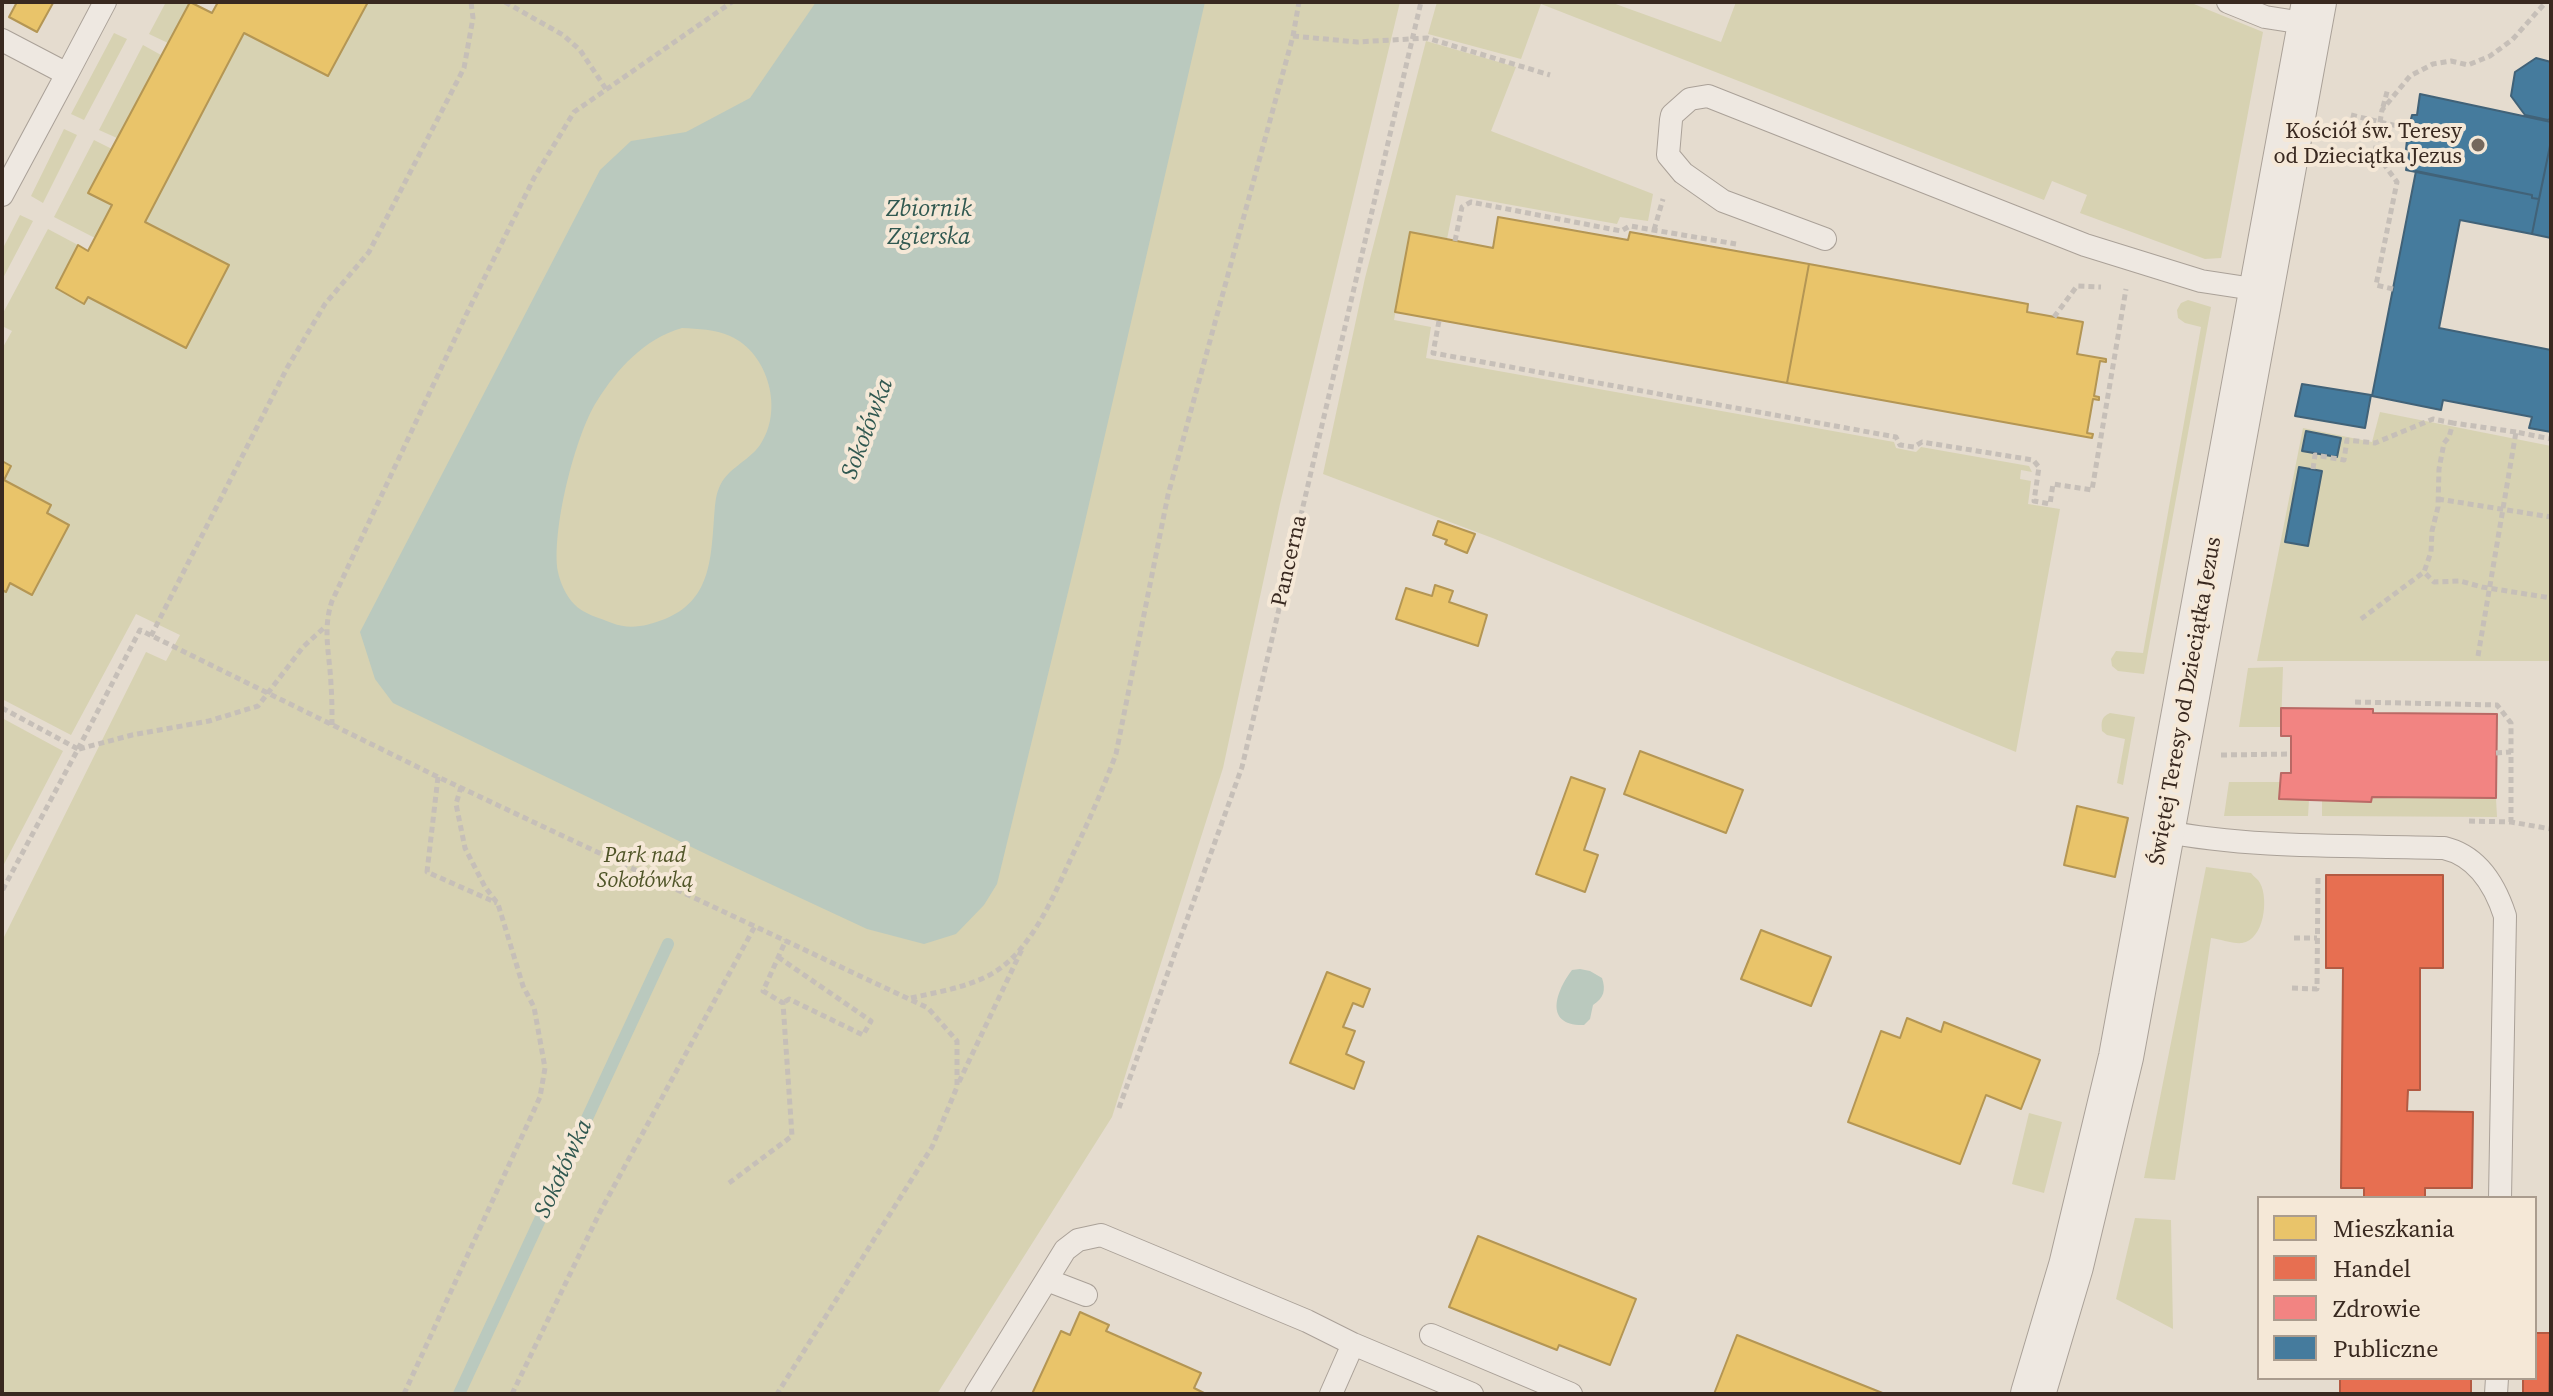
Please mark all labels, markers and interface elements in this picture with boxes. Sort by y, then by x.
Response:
place label: Kościół św. Teresy od Dzieciątka Jezus [2273,119,2462,170]
marker: Kościół św. Teresy od Dzieciątka Jezus [2469,136,2487,154]
water label: Zbiornik Zgierska [886,196,972,252]
water label: Sokołówka [836,375,900,483]
street label: Pancerna [1267,513,1313,609]
street label: Świętej Teresy od Dzieciątka Jezus [2144,535,2228,867]
park label: Park nad Sokołówką [597,843,693,894]
water label: Sokołówka [529,1115,599,1223]
legend [2257,1196,2537,1380]
text: Mieszkania [2333,1212,2455,1245]
text: Handel [2333,1252,2411,1285]
text: Zdrowie [2333,1292,2421,1325]
text: Publiczne [2333,1332,2438,1365]

